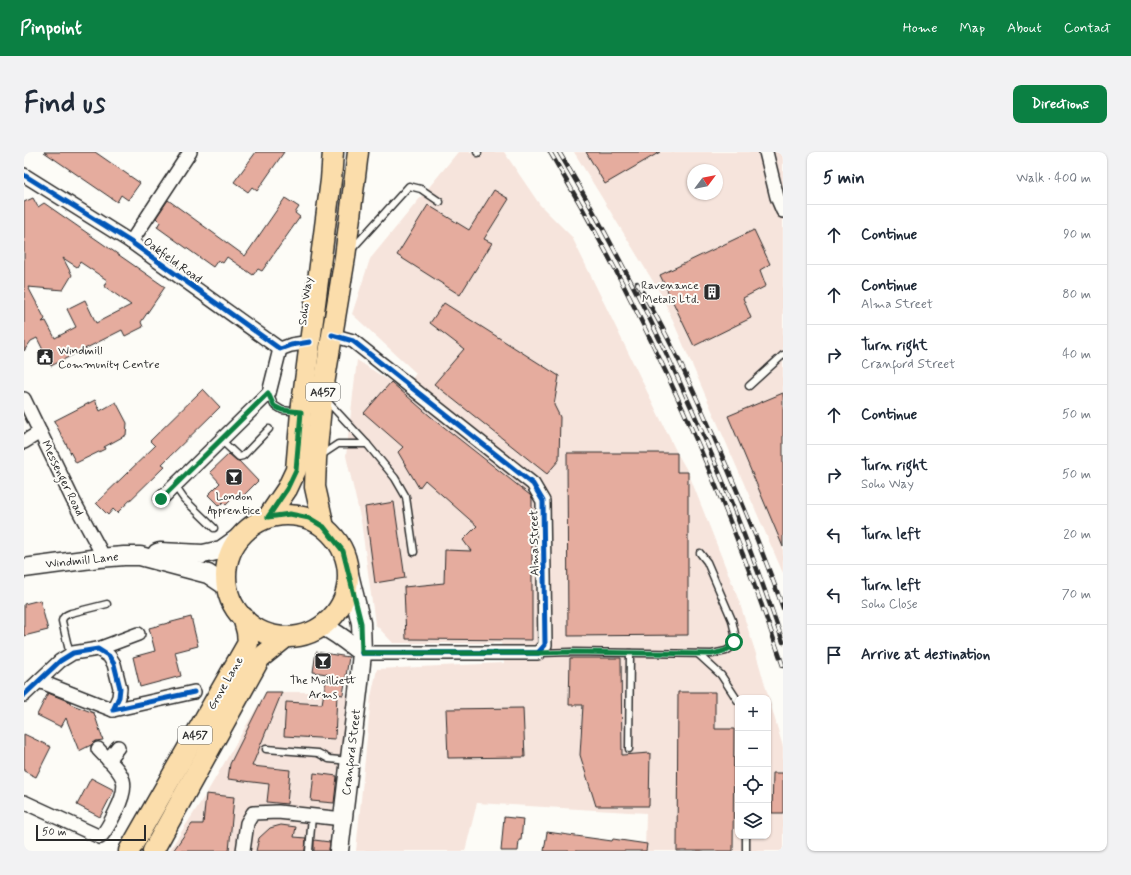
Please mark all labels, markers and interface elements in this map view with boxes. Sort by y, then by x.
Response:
text: Pinpoint [20,16,82,41]
text: Home [903,19,937,37]
text: Map [959,19,985,37]
text: About [1007,19,1042,37]
text: Contact [1064,19,1111,37]
button: Directions [1013,85,1107,123]
text: Find us [24,86,105,123]
north arrow [687,164,723,200]
text: 5 min [823,167,865,189]
text: Walk · 400 m [1016,170,1091,187]
icon: ahead [823,224,845,246]
text: Continue [861,225,917,245]
text: 90 m [1063,226,1091,243]
street label: Oakfield Road [140,234,205,288]
street label: Soho Way [295,276,317,326]
text: Continue [861,276,917,296]
place label: Ravenance Metals Ltd. [641,278,699,308]
building icon: Ravenance Metals Ltd. [702,282,722,302]
icon: ahead [823,284,845,306]
text: 80 m [1062,286,1091,303]
text: Alma Street [861,296,933,313]
text: Turn right [861,336,928,356]
place label: Windmill Community Centre [58,343,160,373]
icon: right [823,344,845,366]
text: 40 m [1062,346,1091,363]
public building icon: Windmill Community Centre [35,347,55,367]
text: Cranford Street [861,356,955,373]
road number: A457 [306,383,340,401]
icon: ahead [823,404,845,426]
text: Continue [861,405,917,425]
text: 50 m [1062,406,1091,423]
street label: Messenger Road [36,438,87,519]
text: Turn right [861,456,928,476]
icon: right [823,464,845,486]
text: 50 m [1062,466,1091,483]
bar icon: London Apprentice [224,467,244,487]
text: Soho Way [861,476,914,493]
place label: London Apprentice [208,489,261,519]
route end [152,490,170,508]
street label: Alma Street [526,509,544,576]
icon: left [823,524,845,546]
text: Turn left [861,525,921,545]
text: 20 m [1063,526,1091,543]
street label: Windmill Lane [45,549,119,573]
text: Turn left [861,576,921,596]
icon: left [823,584,845,606]
text: 70 m [1062,586,1091,603]
text: Soho Close [861,596,918,613]
route start [725,633,743,651]
icon: arrive [823,644,845,666]
text: Arrive at destination [861,645,990,665]
bar icon: The Moilliett Arms [313,651,333,671]
street label: Grove Lane [204,654,248,713]
place label: The Moilliett Arms [290,673,357,703]
map controls [735,695,771,839]
button: + [735,695,771,731]
street label: Cranford Street [339,708,366,796]
road number: A457 [178,726,212,744]
button: − [735,731,771,767]
button: locate [735,767,771,803]
button: layers [735,803,771,839]
scale bar [36,823,146,842]
text: 50 m [42,825,67,839]

